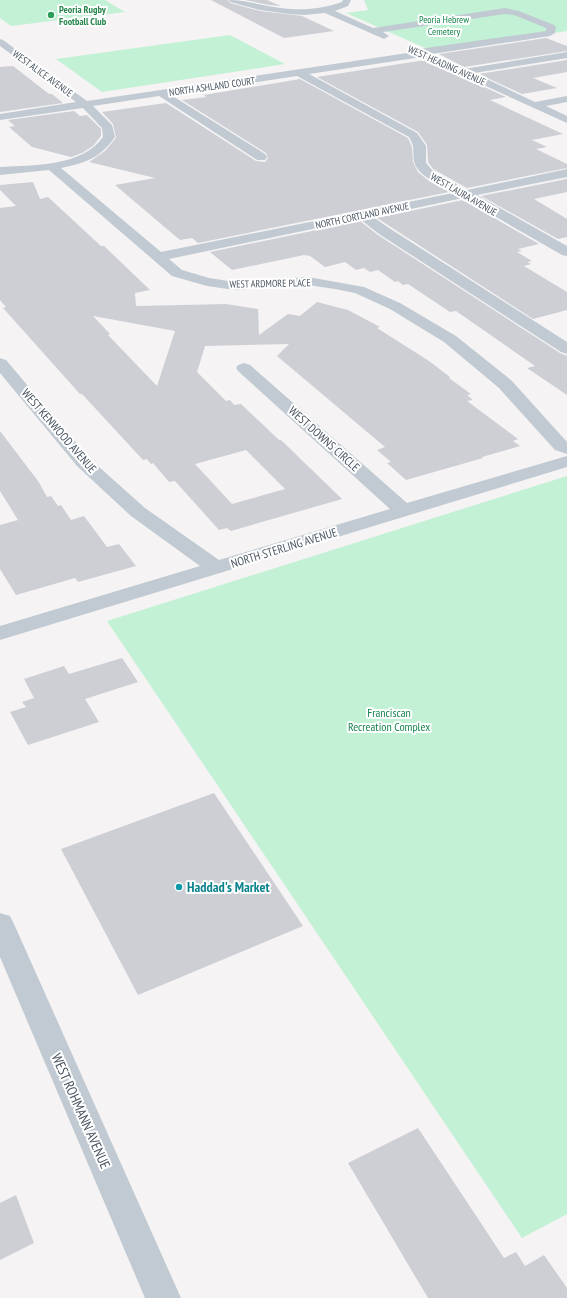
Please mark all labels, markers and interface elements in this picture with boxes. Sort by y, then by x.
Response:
place label: Peoria Rugby Football Club [59,3,107,28]
marker: Peoria Rugby Football Club [46,10,56,20]
park label: Peoria Hebrew Cemetery [419,13,469,38]
street label: WEST HEADING AVENUE [406,42,488,88]
street label: WEST ALICE AVENUE [10,47,75,100]
street label: NORTH ASHLAND COURT [168,74,256,99]
street label: WEST LAURA AVENUE [428,170,499,219]
street label: NORTH CORTLAND AVENUE [314,199,410,232]
street label: WEST ARDMORE PLACE [229,276,311,291]
street label: WEST KENWOOD AVENUE [19,385,100,476]
street label: WEST DOWNS CIRCLE [286,403,363,474]
street label: NORTH STERLING AVENUE [229,524,339,571]
park label: Franciscan Recreation Complex [348,705,430,734]
place label: Haddad's Market [187,878,270,896]
marker: Haddad's Market [174,882,184,892]
street label: WEST ROHMANN AVENUE [48,1051,114,1171]

